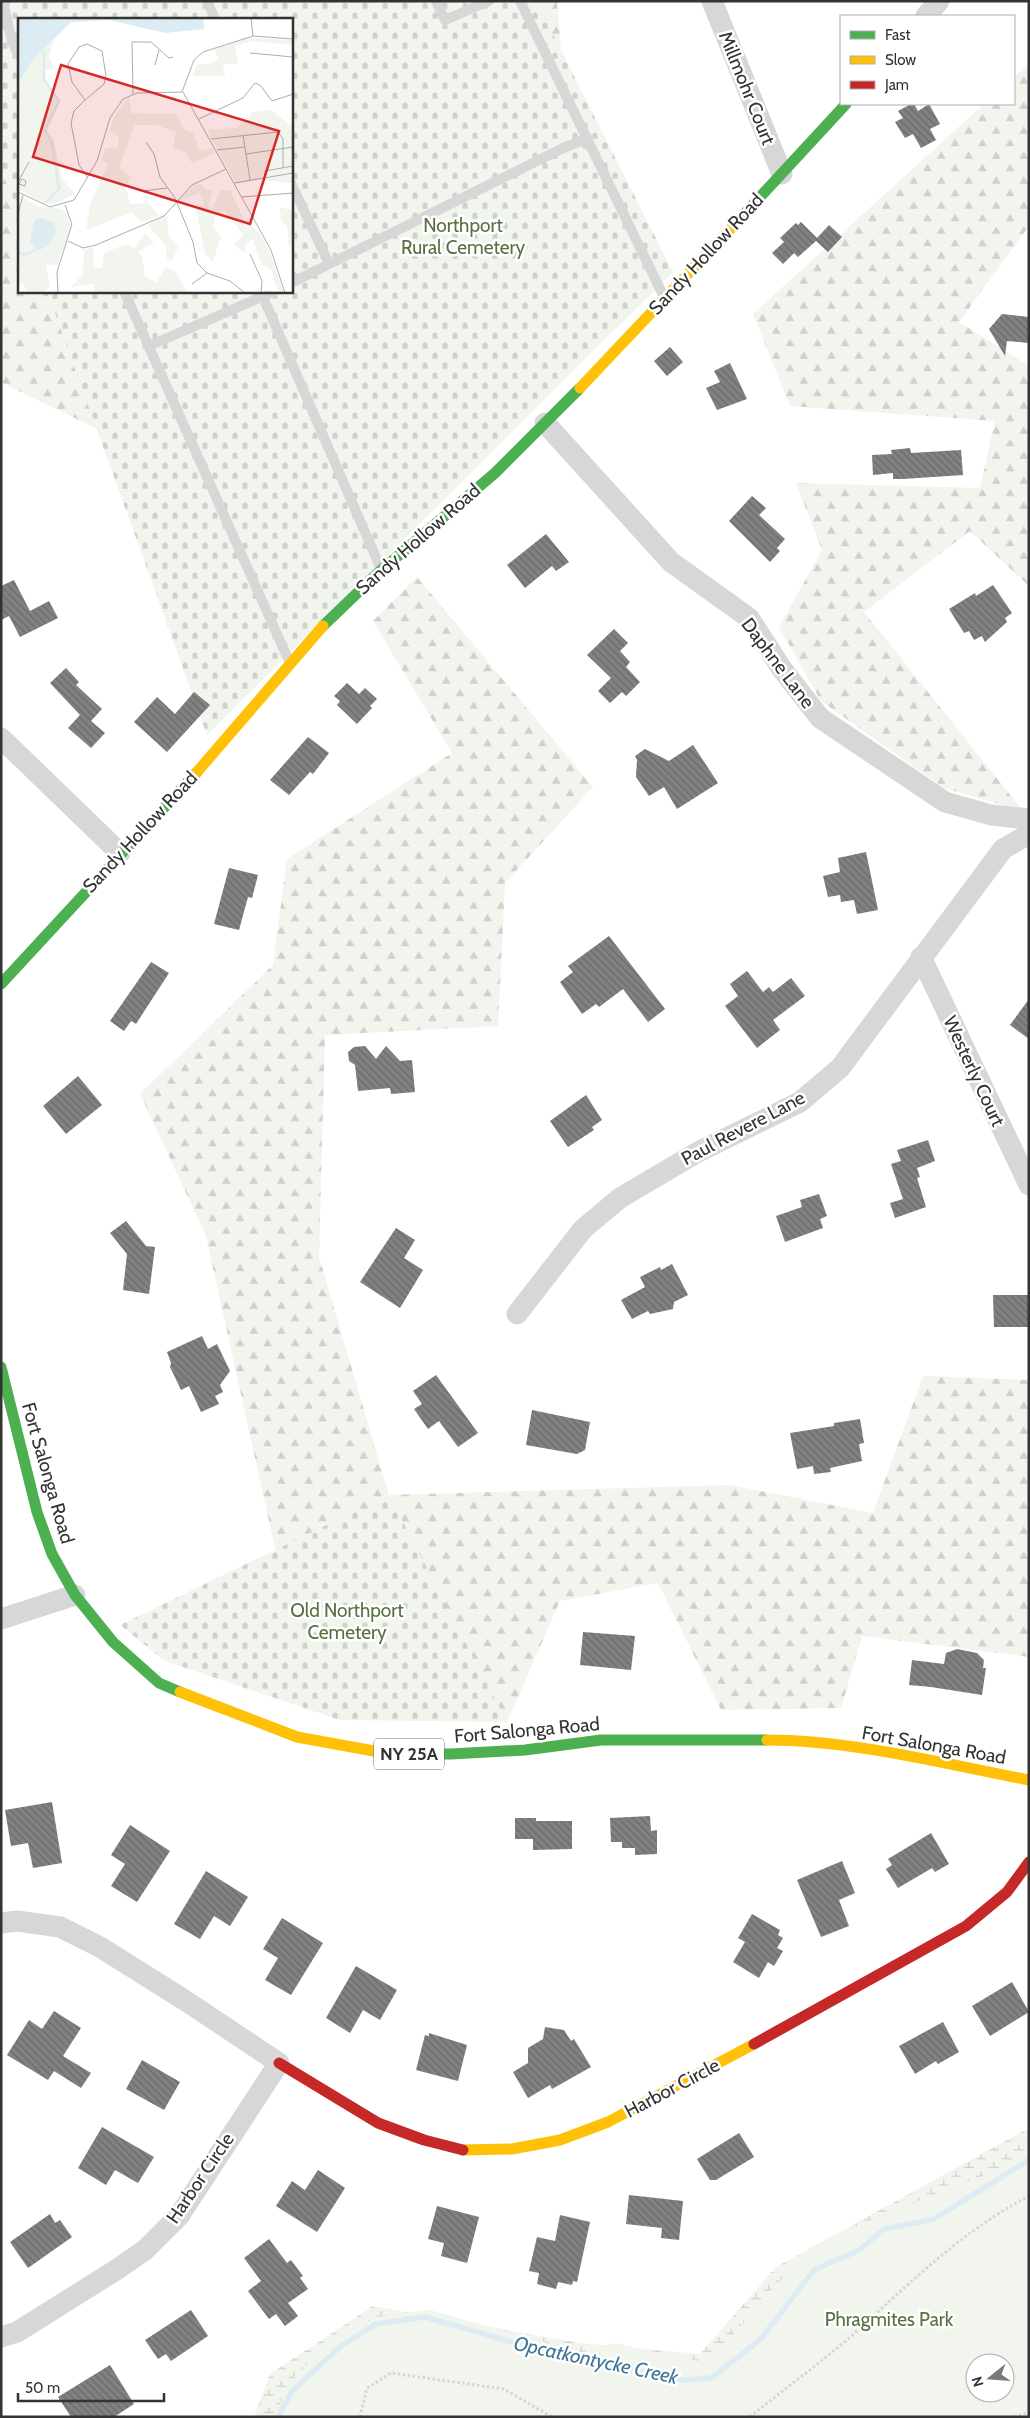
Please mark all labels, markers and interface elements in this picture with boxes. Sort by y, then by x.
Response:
legend [840,15,1015,105]
inset map [18,18,292,292]
text: Fast [885,26,910,44]
street label: Millmohr Court [714,28,780,149]
text: Slow [885,51,916,69]
text: Jam [884,76,909,94]
street label: Sandy Hollow Road [644,189,768,319]
park label: Northport Rural Cemetery [401,214,525,259]
street label: Sandy Hollow Road [351,479,485,599]
street label: Daphne Lane [737,613,820,713]
street label: Sandy Hollow Road [78,767,202,897]
street label: Westerly Court [938,1012,1010,1130]
street label: Paul Revere Lane [677,1086,809,1170]
street label: Fort Salonga Road [17,1400,79,1546]
park label: Old Northport Cemetery [290,1599,404,1644]
street label: Fort Salonga Road [453,1712,601,1748]
street label: Fort Salonga Road [860,1721,1008,1769]
road number: NY 25A [374,1738,444,1770]
street label: Harbor Circle [620,2053,724,2123]
street label: Harbor Circle [161,2128,239,2228]
park label: Phragmites Park [825,2308,954,2331]
water label: Opcatkontycke Creek [512,2331,682,2389]
north arrow [965,2353,1015,2403]
scale bar [18,2370,164,2402]
text: N [968,2374,988,2389]
text: 50 m [25,2379,60,2397]

